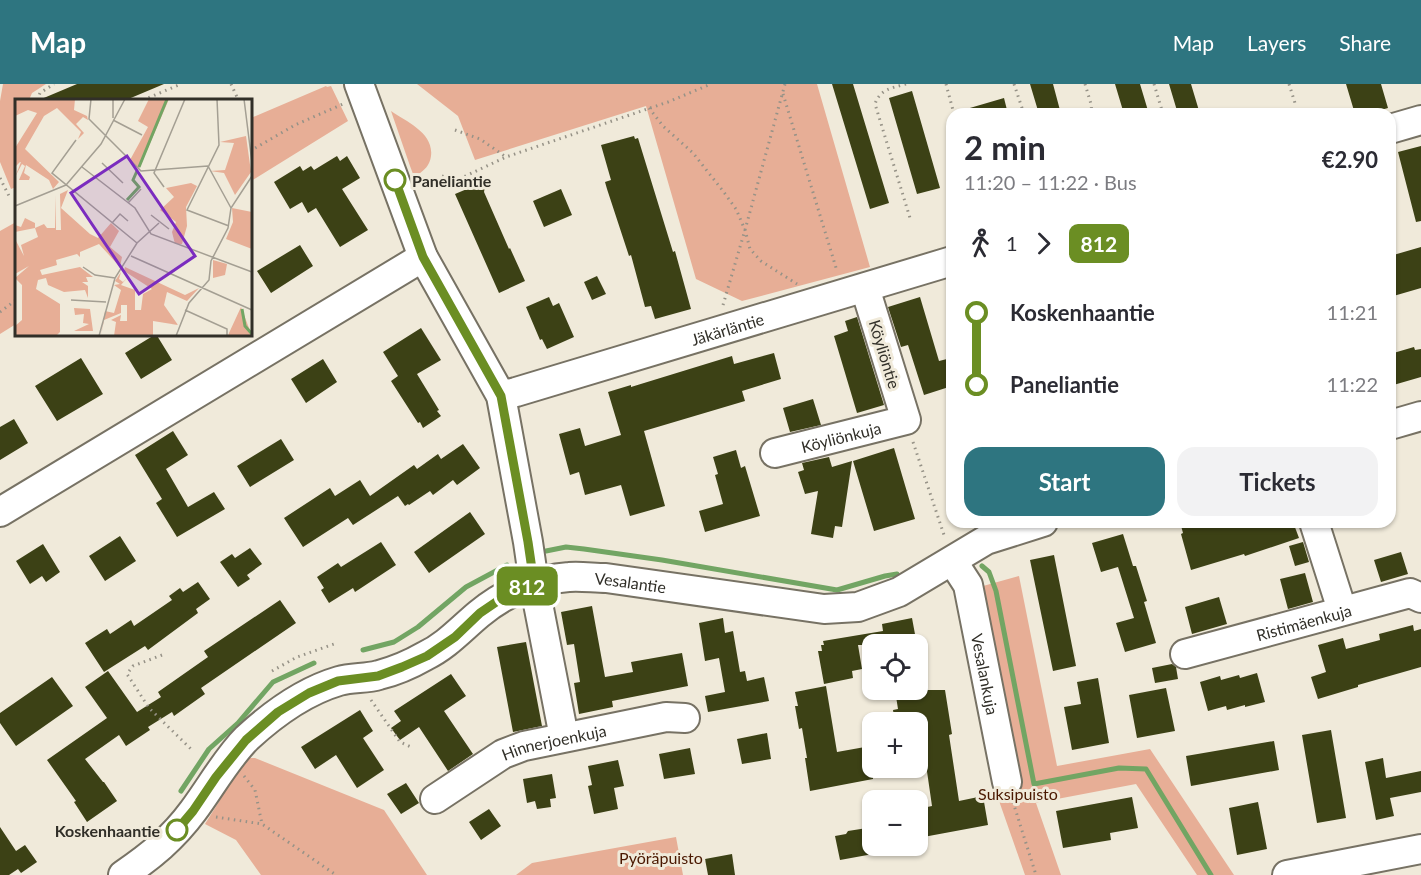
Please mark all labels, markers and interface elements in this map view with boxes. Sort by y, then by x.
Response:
text: Map [30,25,86,59]
text: Map [1173,30,1214,55]
text: Layers [1247,30,1306,55]
text: Share [1339,30,1391,55]
inset map [15,99,252,336]
text: 2 min [964,127,1046,167]
text: €2.90 [1322,146,1378,173]
marker: Paneliantie [384,169,406,191]
text: 11:20 – 11:22 · Bus [964,170,1137,194]
place label: Paneliantie [412,171,492,190]
icon: walk [964,227,997,260]
icon: forward [1027,227,1060,260]
text: 1 [1006,231,1018,255]
text: 812 [1081,231,1117,256]
text: Koskenhaantie [1010,299,1155,326]
text: 11:21 [1327,300,1378,324]
street label: Jäkärläntie [688,309,766,348]
street label: Köyliöntie [866,317,904,391]
text: Paneliantie [1010,371,1119,398]
text: 11:22 [1327,372,1378,396]
street label: Köyliönkuja [799,417,883,456]
button: Start [964,447,1165,516]
button: Tickets [1177,447,1378,516]
line badge: 812 [492,566,562,606]
street label: Vesalantie [594,568,667,596]
text: 812 [509,574,545,599]
street label: Ristimäenkuja [1254,600,1353,644]
street label: Vesalankuja [968,632,1003,716]
map controls [862,634,928,856]
button: locate [862,634,928,700]
button: + [862,712,928,778]
street label: Hinnerjoenkuja [499,720,608,763]
park label: Suksipuisto [978,784,1058,803]
button: − [862,790,928,856]
marker: Koskenhaantie [166,819,188,841]
place label: Koskenhaantie [55,821,160,840]
park label: Pyöräpuisto [619,848,703,867]

